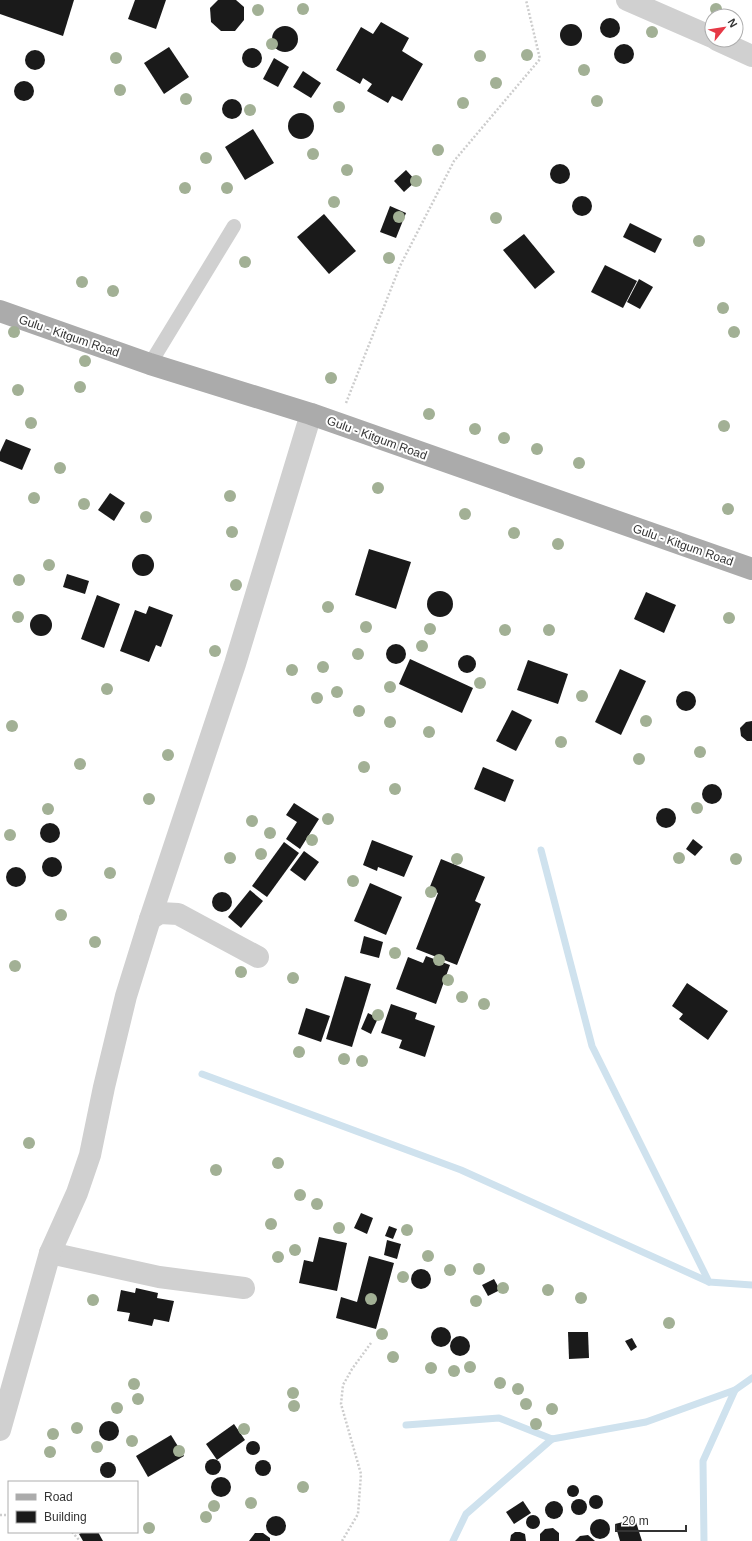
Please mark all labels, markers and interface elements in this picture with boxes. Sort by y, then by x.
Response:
north arrow [704,8,744,48]
text: N [725,17,740,29]
street label: Gulu - Kitgum Road [17,312,121,360]
street label: Gulu - Kitgum Road [325,413,429,463]
street label: Gulu - Kitgum Road [631,521,735,569]
legend [8,1481,138,1533]
text: Road [44,1490,73,1504]
scale bar [616,1507,686,1533]
text: Building [44,1510,87,1524]
text: 20 m [622,1514,649,1528]

